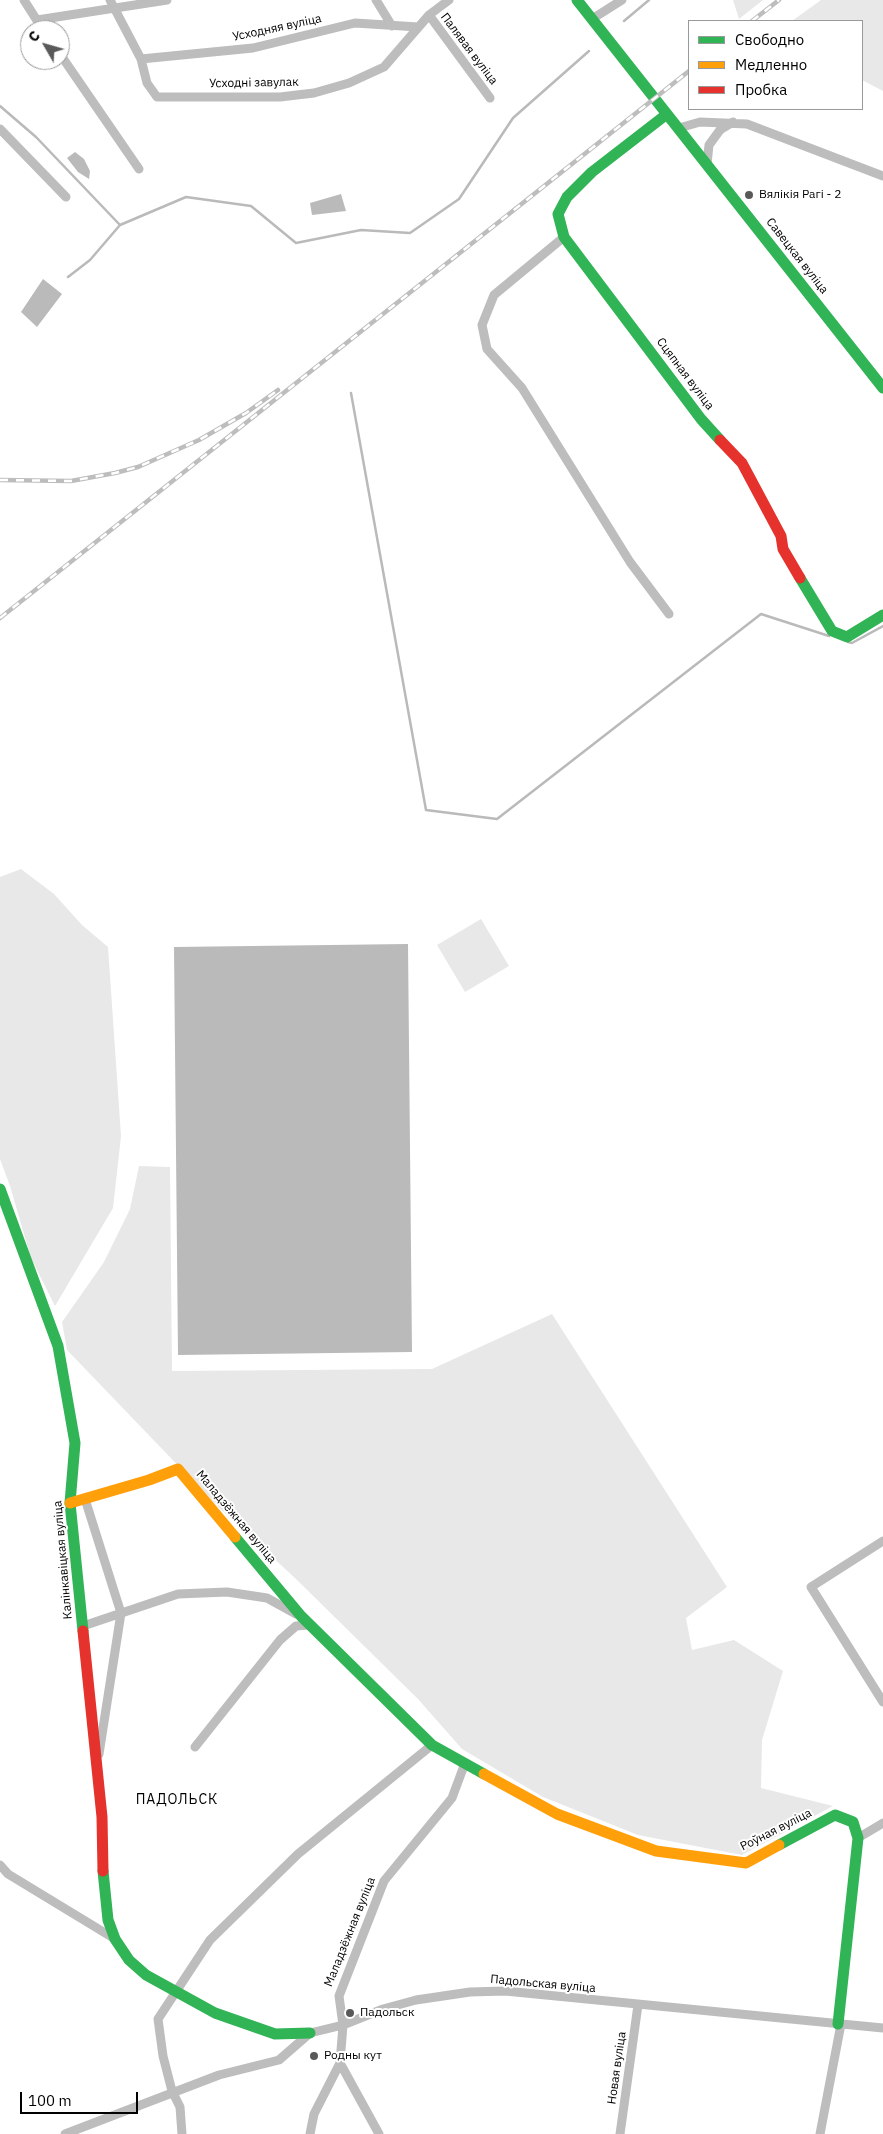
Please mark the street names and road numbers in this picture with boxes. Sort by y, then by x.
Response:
street label: Палявая вуліца [437,10,501,88]
street label: Усходняя вуліца [231,12,323,44]
street label: Усходні завулак [209,75,299,91]
street label: Савецкая вуліца [763,215,831,297]
street label: Сцяпная вуліца [653,335,717,413]
street label: Маладзёжная вуліца [193,1468,279,1566]
street label: Калінкавіцкая вуліца [51,1500,75,1620]
street label: Роўная вуліца [738,1806,814,1854]
street label: Маладзёжная вуліца [321,1875,379,1989]
street label: Падольская вуліца [490,1972,596,1996]
street label: Новая вуліца [605,2031,629,2105]

